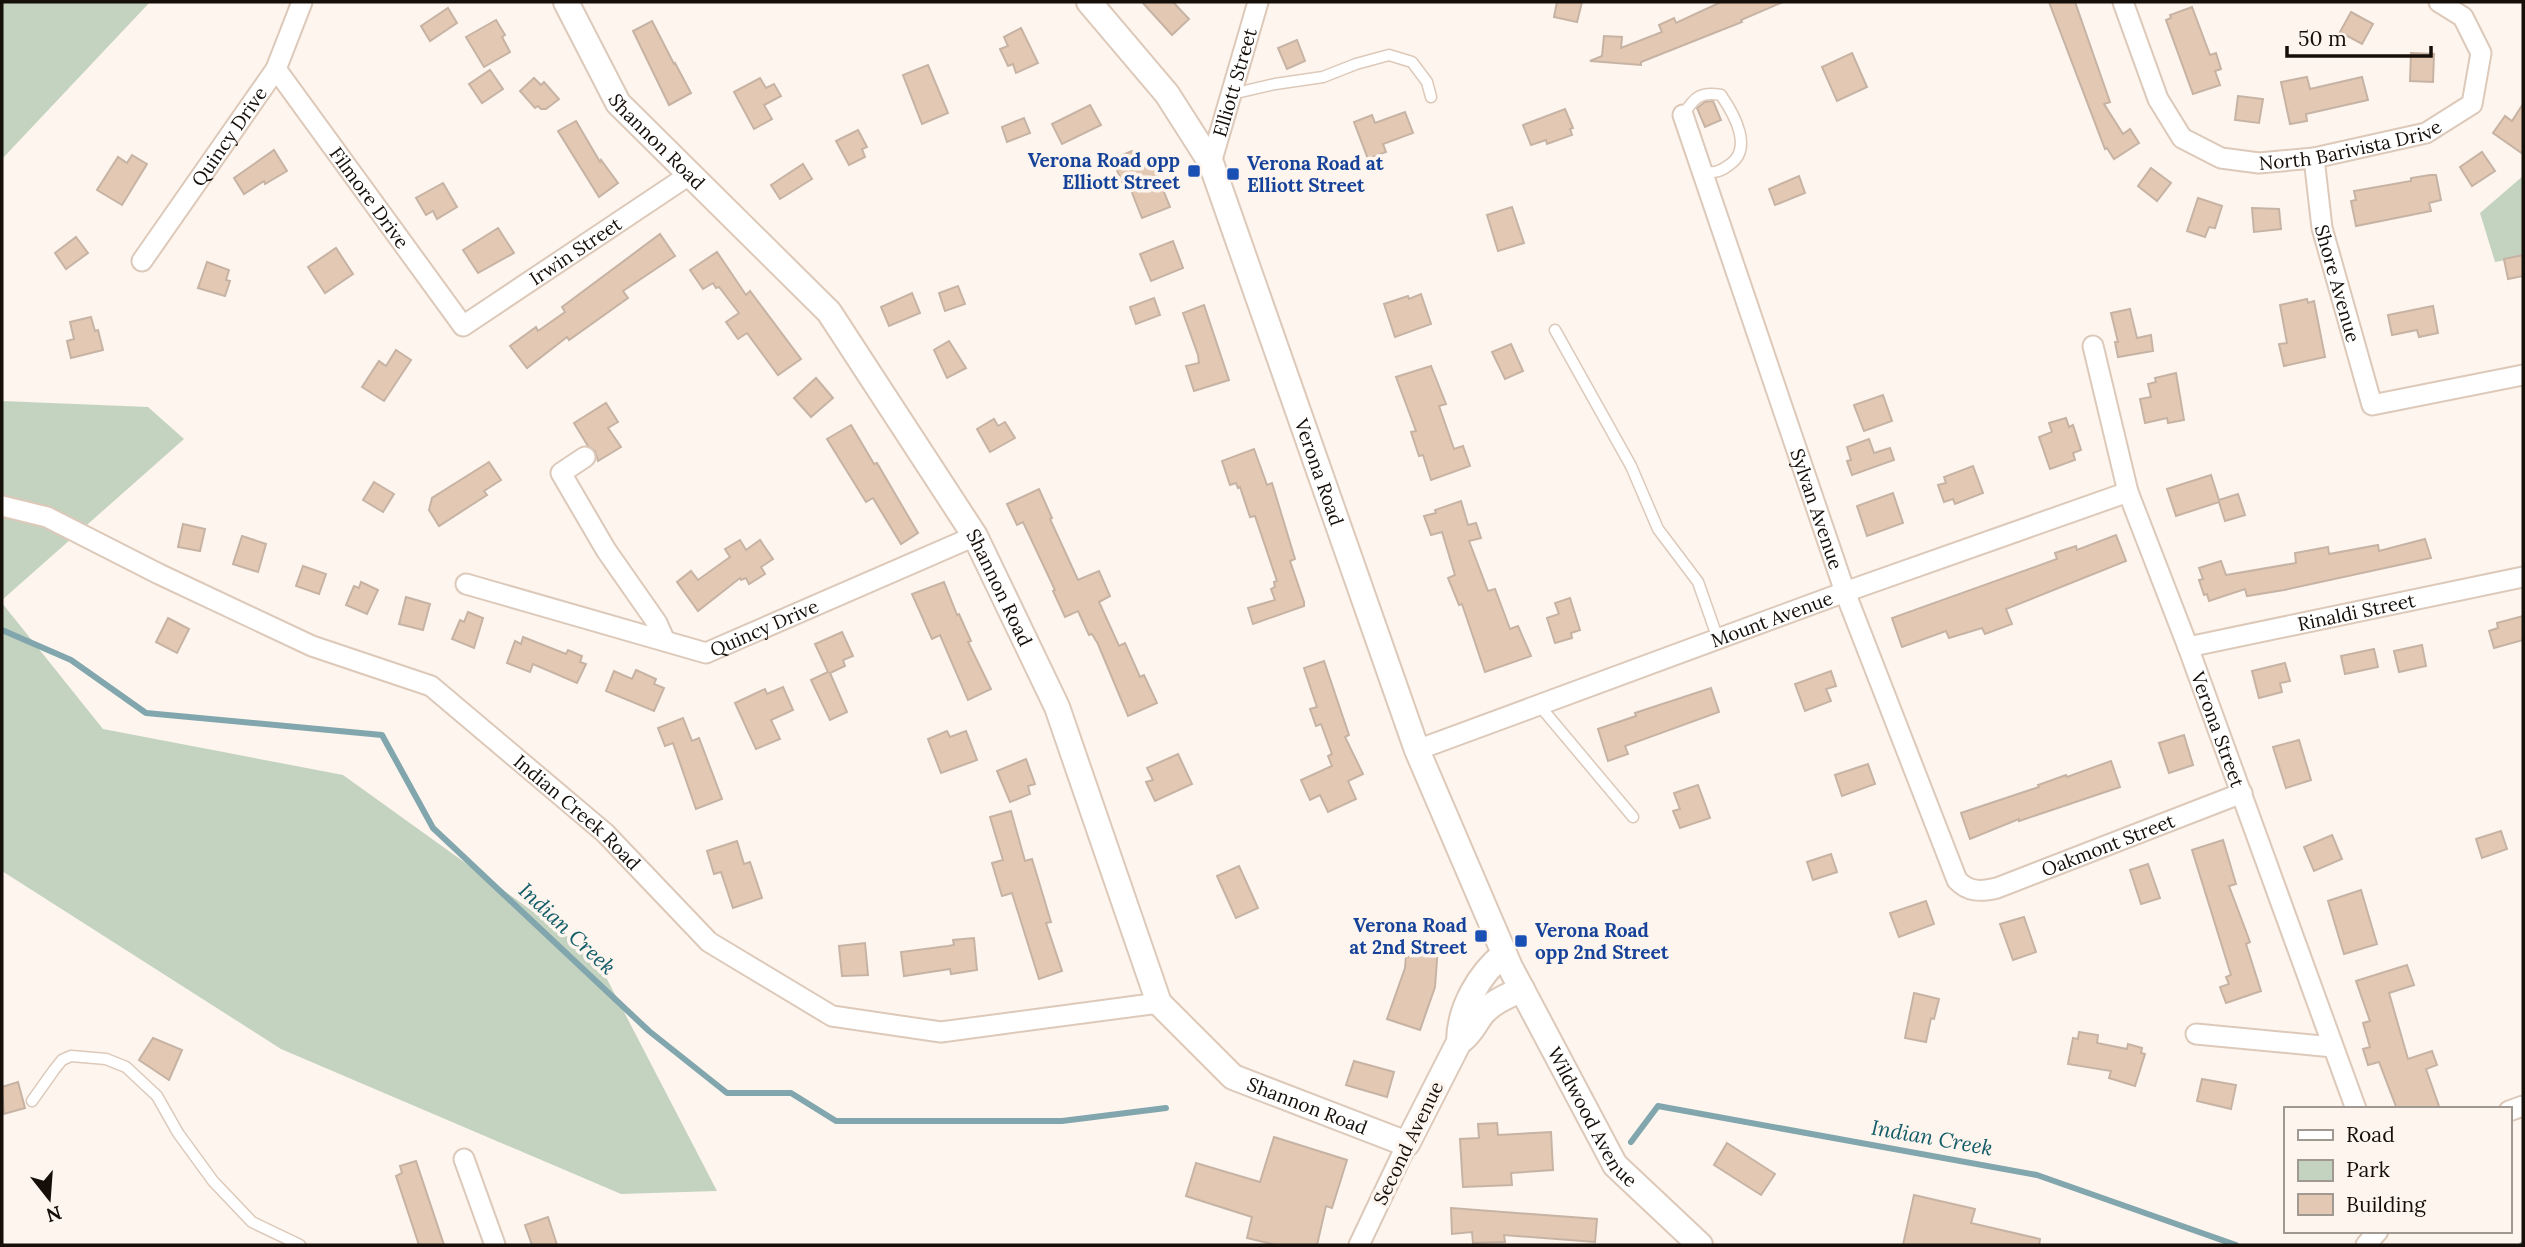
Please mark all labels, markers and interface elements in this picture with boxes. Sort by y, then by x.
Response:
scale bar [2287,14,2430,58]
street label: Elliott Street [1207,24,1262,140]
text: 50 m [2298,25,2347,52]
street label: Quincy Drive [186,82,272,191]
street label: Shannon Road [603,89,710,194]
street label: North Barivista Drive [2258,114,2446,175]
street label: Filmore Drive [325,142,415,253]
place label: Verona Road opp Elliott Street [1028,148,1181,194]
place label: Verona Road at Elliott Street [1247,151,1385,197]
marker: Verona Road opp Elliott Street [1186,163,1202,179]
marker: Verona Road at Elliott Street [1225,166,1241,182]
street label: Irwin Street [525,211,627,290]
street label: Shore Avenue [2310,222,2366,345]
street label: Verona Road [1289,414,1349,529]
street label: Sylvan Avenue [1785,445,1848,572]
street label: Shannon Road [961,524,1038,650]
street label: Mount Avenue [1707,586,1836,653]
street label: Rinaldi Street [2295,588,2418,636]
street label: Quincy Drive [706,594,822,662]
street label: Verona Street [2186,667,2250,791]
street label: Indian Creek Road [509,749,646,875]
street label: Oakmont Street [2038,808,2179,882]
water label: Indian Creek [513,877,622,980]
place label: Verona Road at 2nd Street [1349,913,1468,959]
place label: Verona Road opp 2nd Street [1535,918,1670,964]
marker: Verona Road at 2nd Street [1473,928,1489,944]
marker: Verona Road opp 2nd Street [1513,933,1529,949]
street label: Wildwood Avenue [1543,1043,1643,1192]
street label: Shannon Road [1244,1072,1371,1140]
street label: Second Avenue [1368,1077,1448,1209]
legend [2284,1107,2511,1233]
water label: Indian Creek [1869,1114,1995,1161]
text: Road [2346,1121,2395,1148]
text: Park [2346,1156,2390,1183]
north arrow [14,1163,84,1233]
text: Building [2346,1191,2426,1218]
text: N [43,1201,65,1228]

